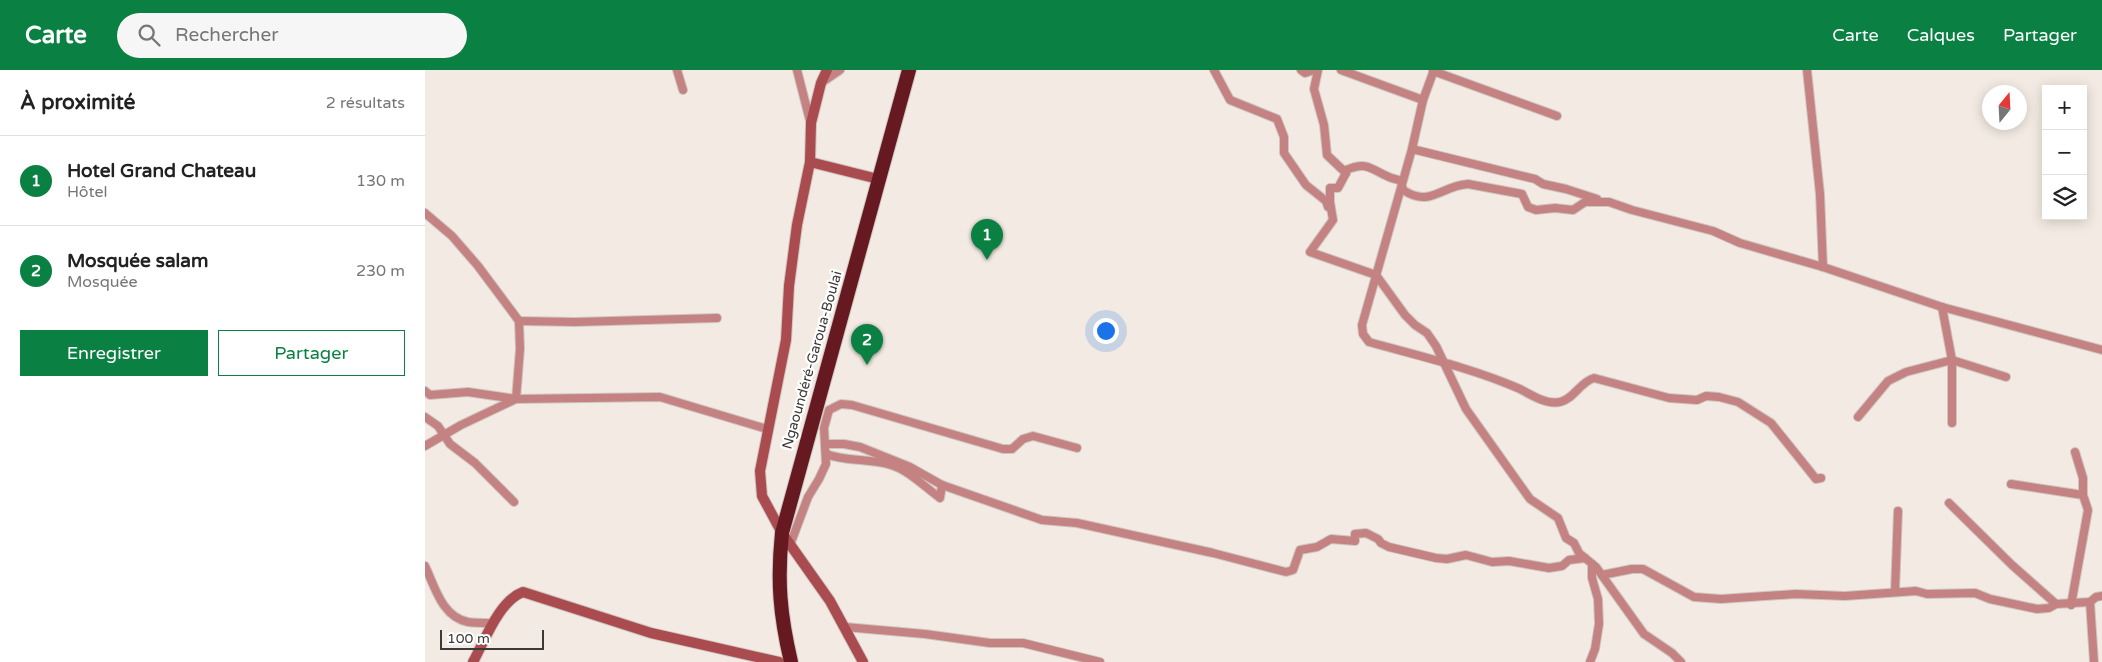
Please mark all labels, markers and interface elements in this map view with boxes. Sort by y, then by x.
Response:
search box [117,13,467,58]
text: Carte [25,21,87,50]
icon: search [135,21,163,49]
text: Rechercher [175,24,278,46]
text: Carte [1832,24,1879,46]
text: Calques [1907,24,1975,46]
text: Partager [2003,24,2077,46]
north arrow [1982,85,2027,130]
map controls [2042,85,2087,220]
button: + [2042,85,2087,130]
text: À proximité [20,90,135,115]
text: 2 résultats [326,93,405,113]
button: − [2042,130,2087,175]
text: Hotel Grand Chateau [67,160,256,182]
text: 1 [31,171,41,191]
text: 130 m [356,171,405,191]
button: layers [2042,175,2087,220]
text: Hôtel [67,182,108,202]
pin: 1 [971,219,1003,260]
text: Mosquée salam [67,250,208,272]
text: 2 [31,261,41,281]
text: 230 m [356,261,405,281]
street label: Ngaoundéré-Garoua-Boulai [778,269,846,451]
text: Mosquée [67,272,138,292]
your location [1093,318,1119,344]
pin: 2 [851,324,883,365]
button: Enregistrer [20,330,208,376]
button: Partager [218,330,405,376]
scale bar [440,627,544,650]
text: 100 m [447,630,490,647]

